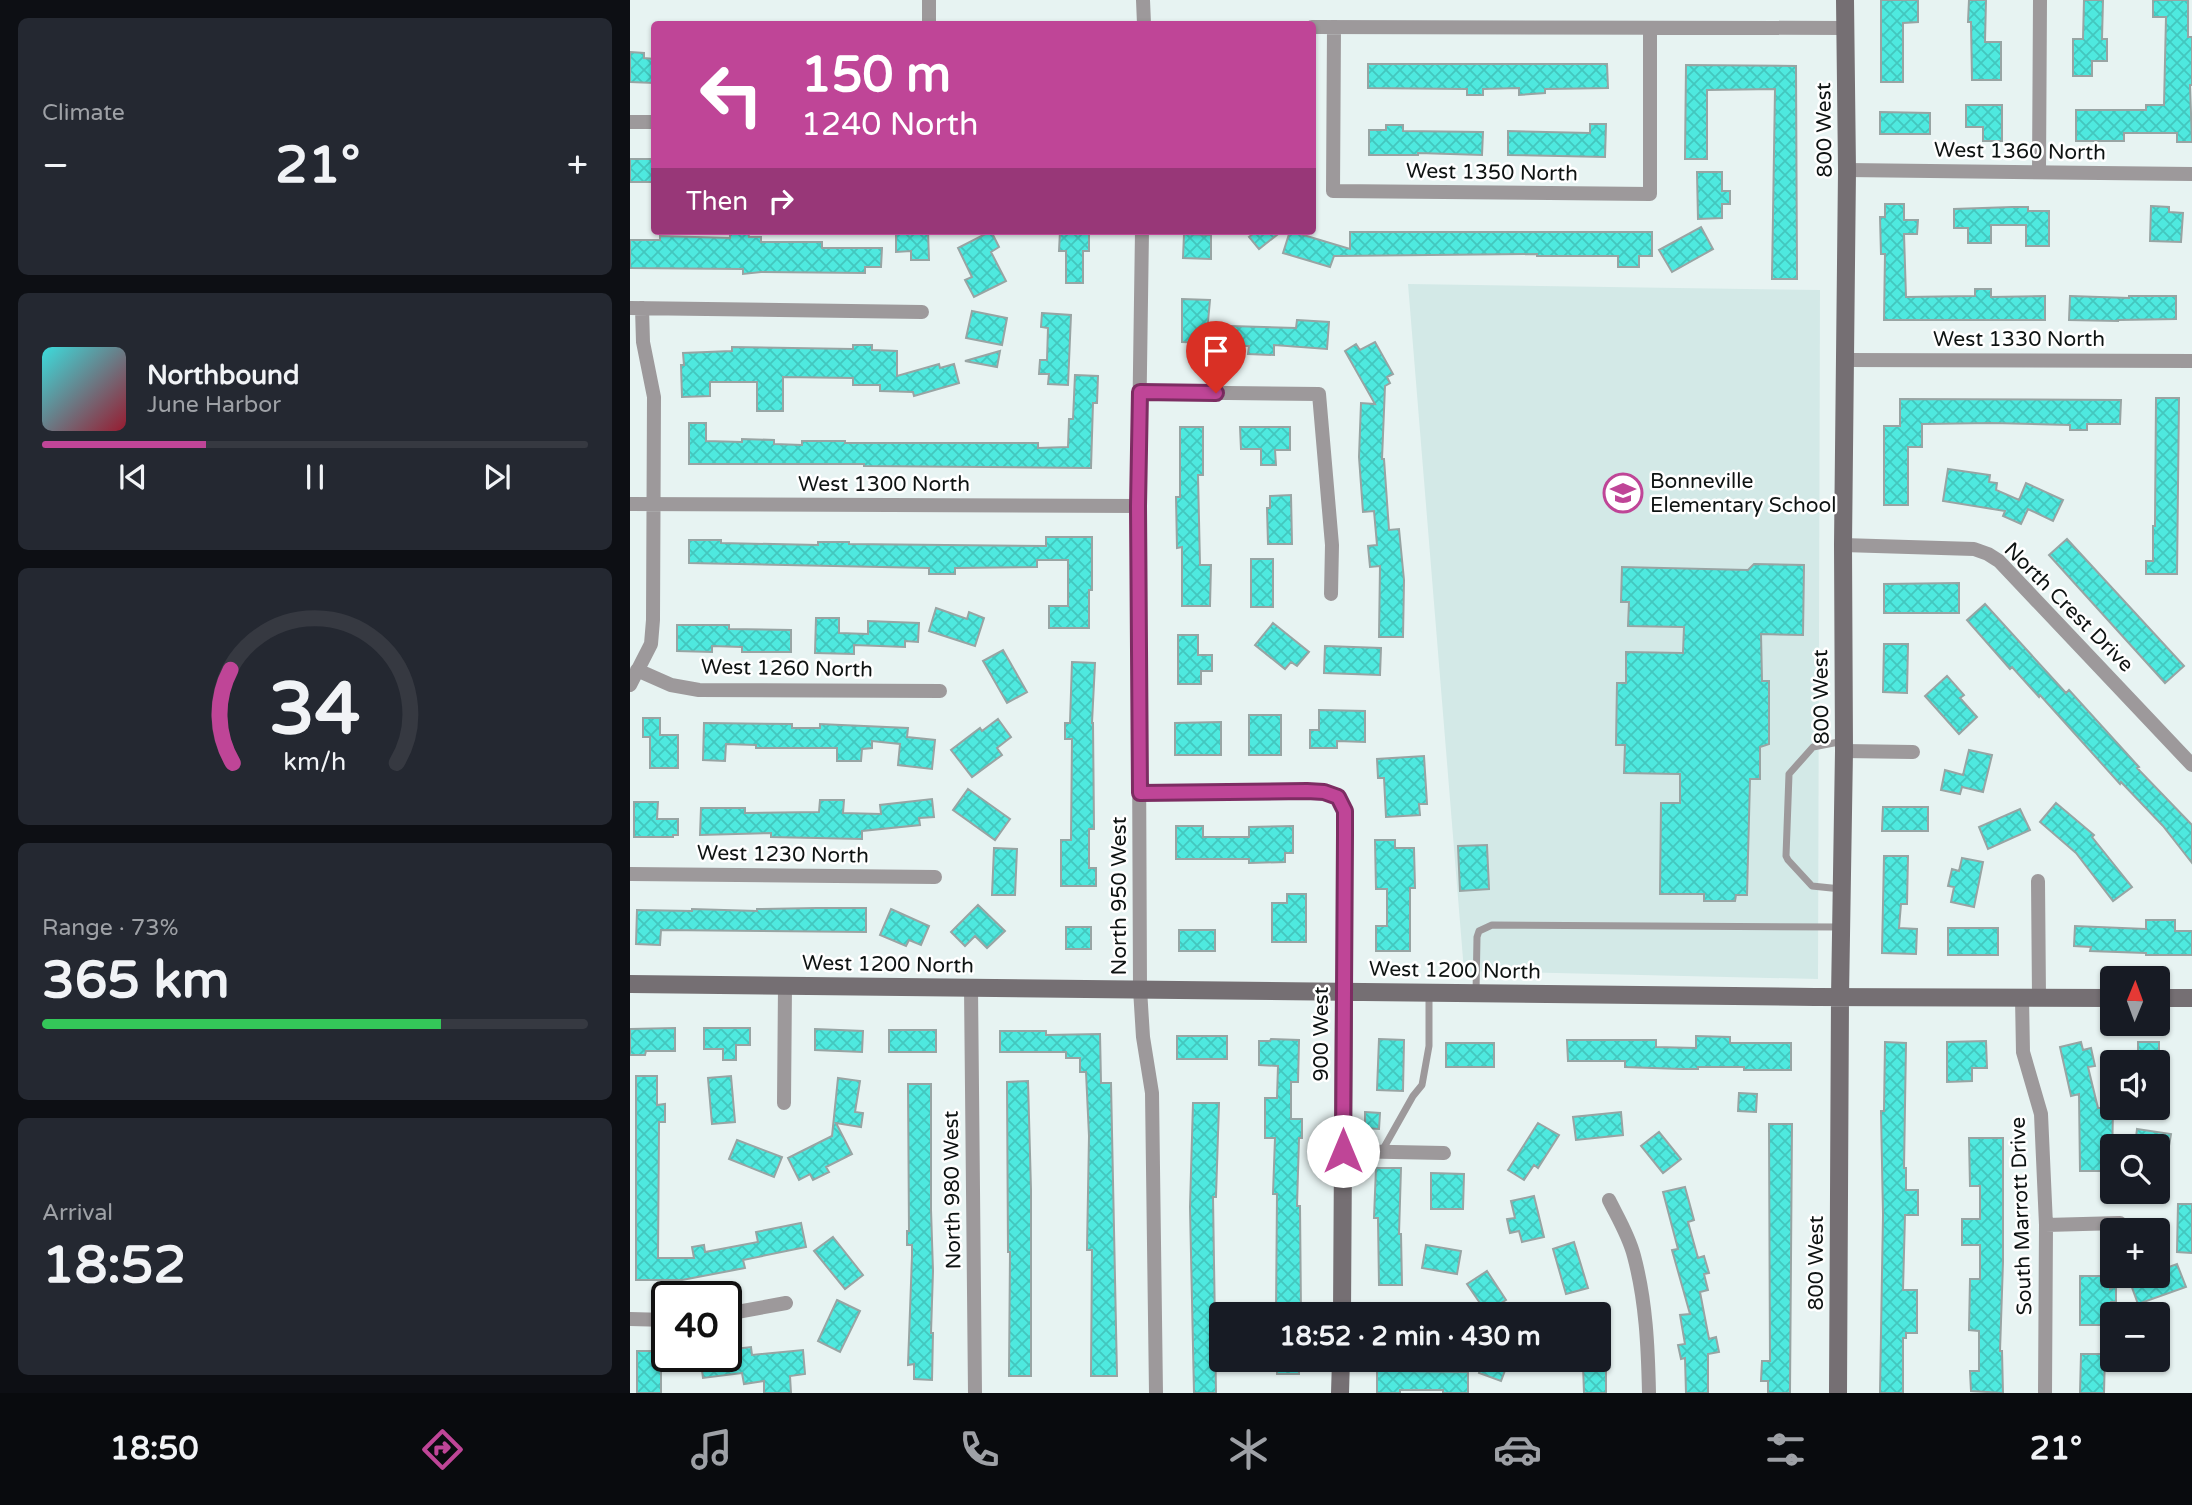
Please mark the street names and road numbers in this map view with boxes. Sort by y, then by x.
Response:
street label: 800 West [1811,82,1838,178]
street label: West 1360 North [1934,138,2106,165]
street label: West 1350 North [1406,159,1578,186]
street label: West 1330 North [1933,327,2105,352]
street label: West 1300 North [798,472,970,497]
street label: North Crest Drive [1999,537,2139,677]
street label: 800 West [1808,649,1835,745]
street label: West 1260 North [701,655,873,682]
street label: North 950 West [1107,817,1132,975]
street label: West 1230 North [697,841,869,868]
street label: West 1200 North [802,951,974,978]
street label: West 1200 North [1369,957,1541,984]
street label: 900 West [1309,986,1334,1082]
street label: North 980 West [939,1110,966,1270]
street label: South Marrott Drive [2006,1116,2037,1316]
street label: 800 West [1804,1215,1829,1311]

